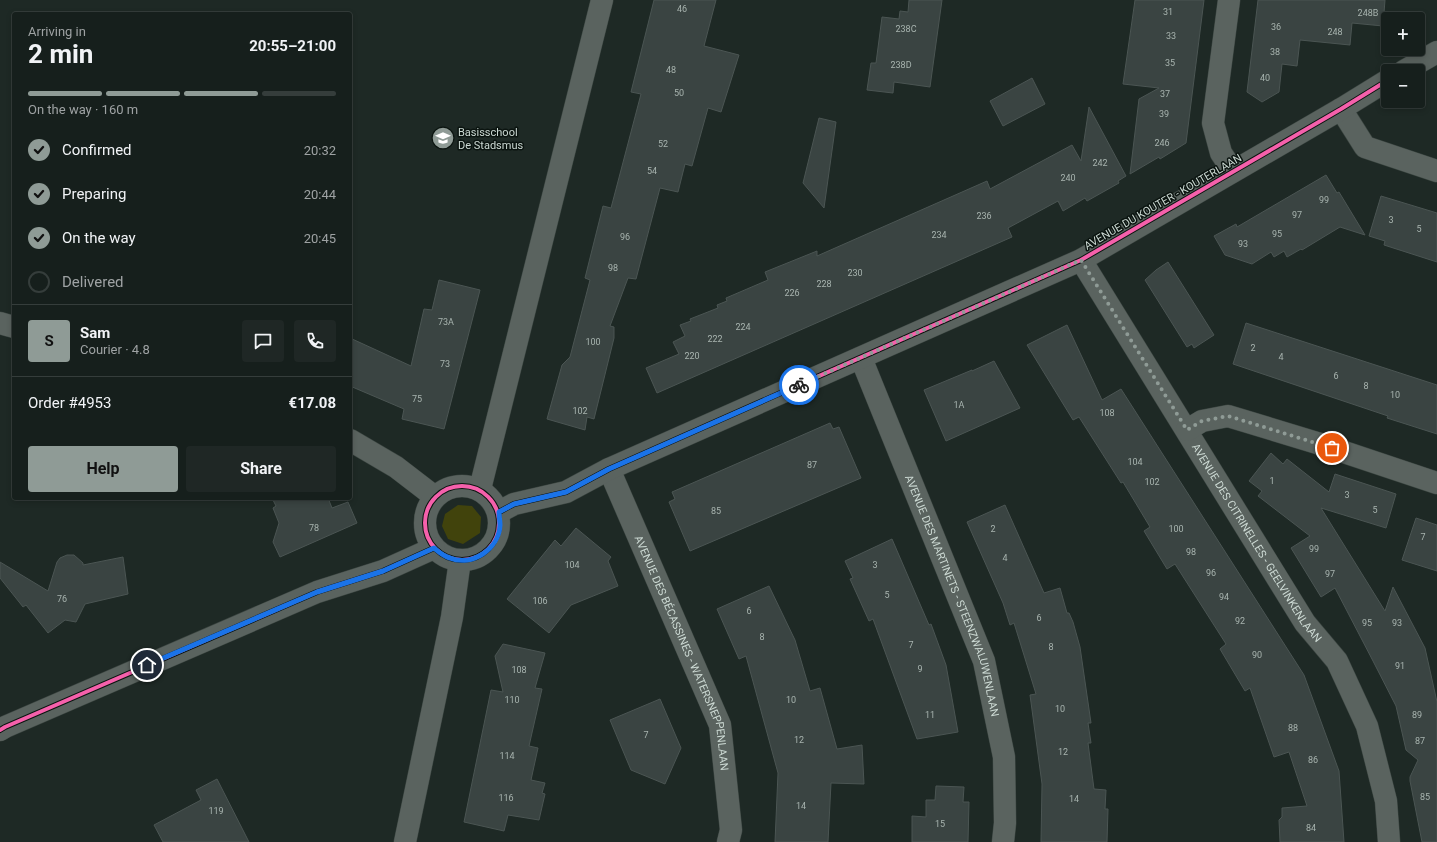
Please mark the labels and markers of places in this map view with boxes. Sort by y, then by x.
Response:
school or university icon: Basisschool De Stadsmus [430,125,456,151]
place label: Basisschool De Stadsmus [458,126,523,152]
pin [1315,431,1349,465]
pin [130,648,164,682]

